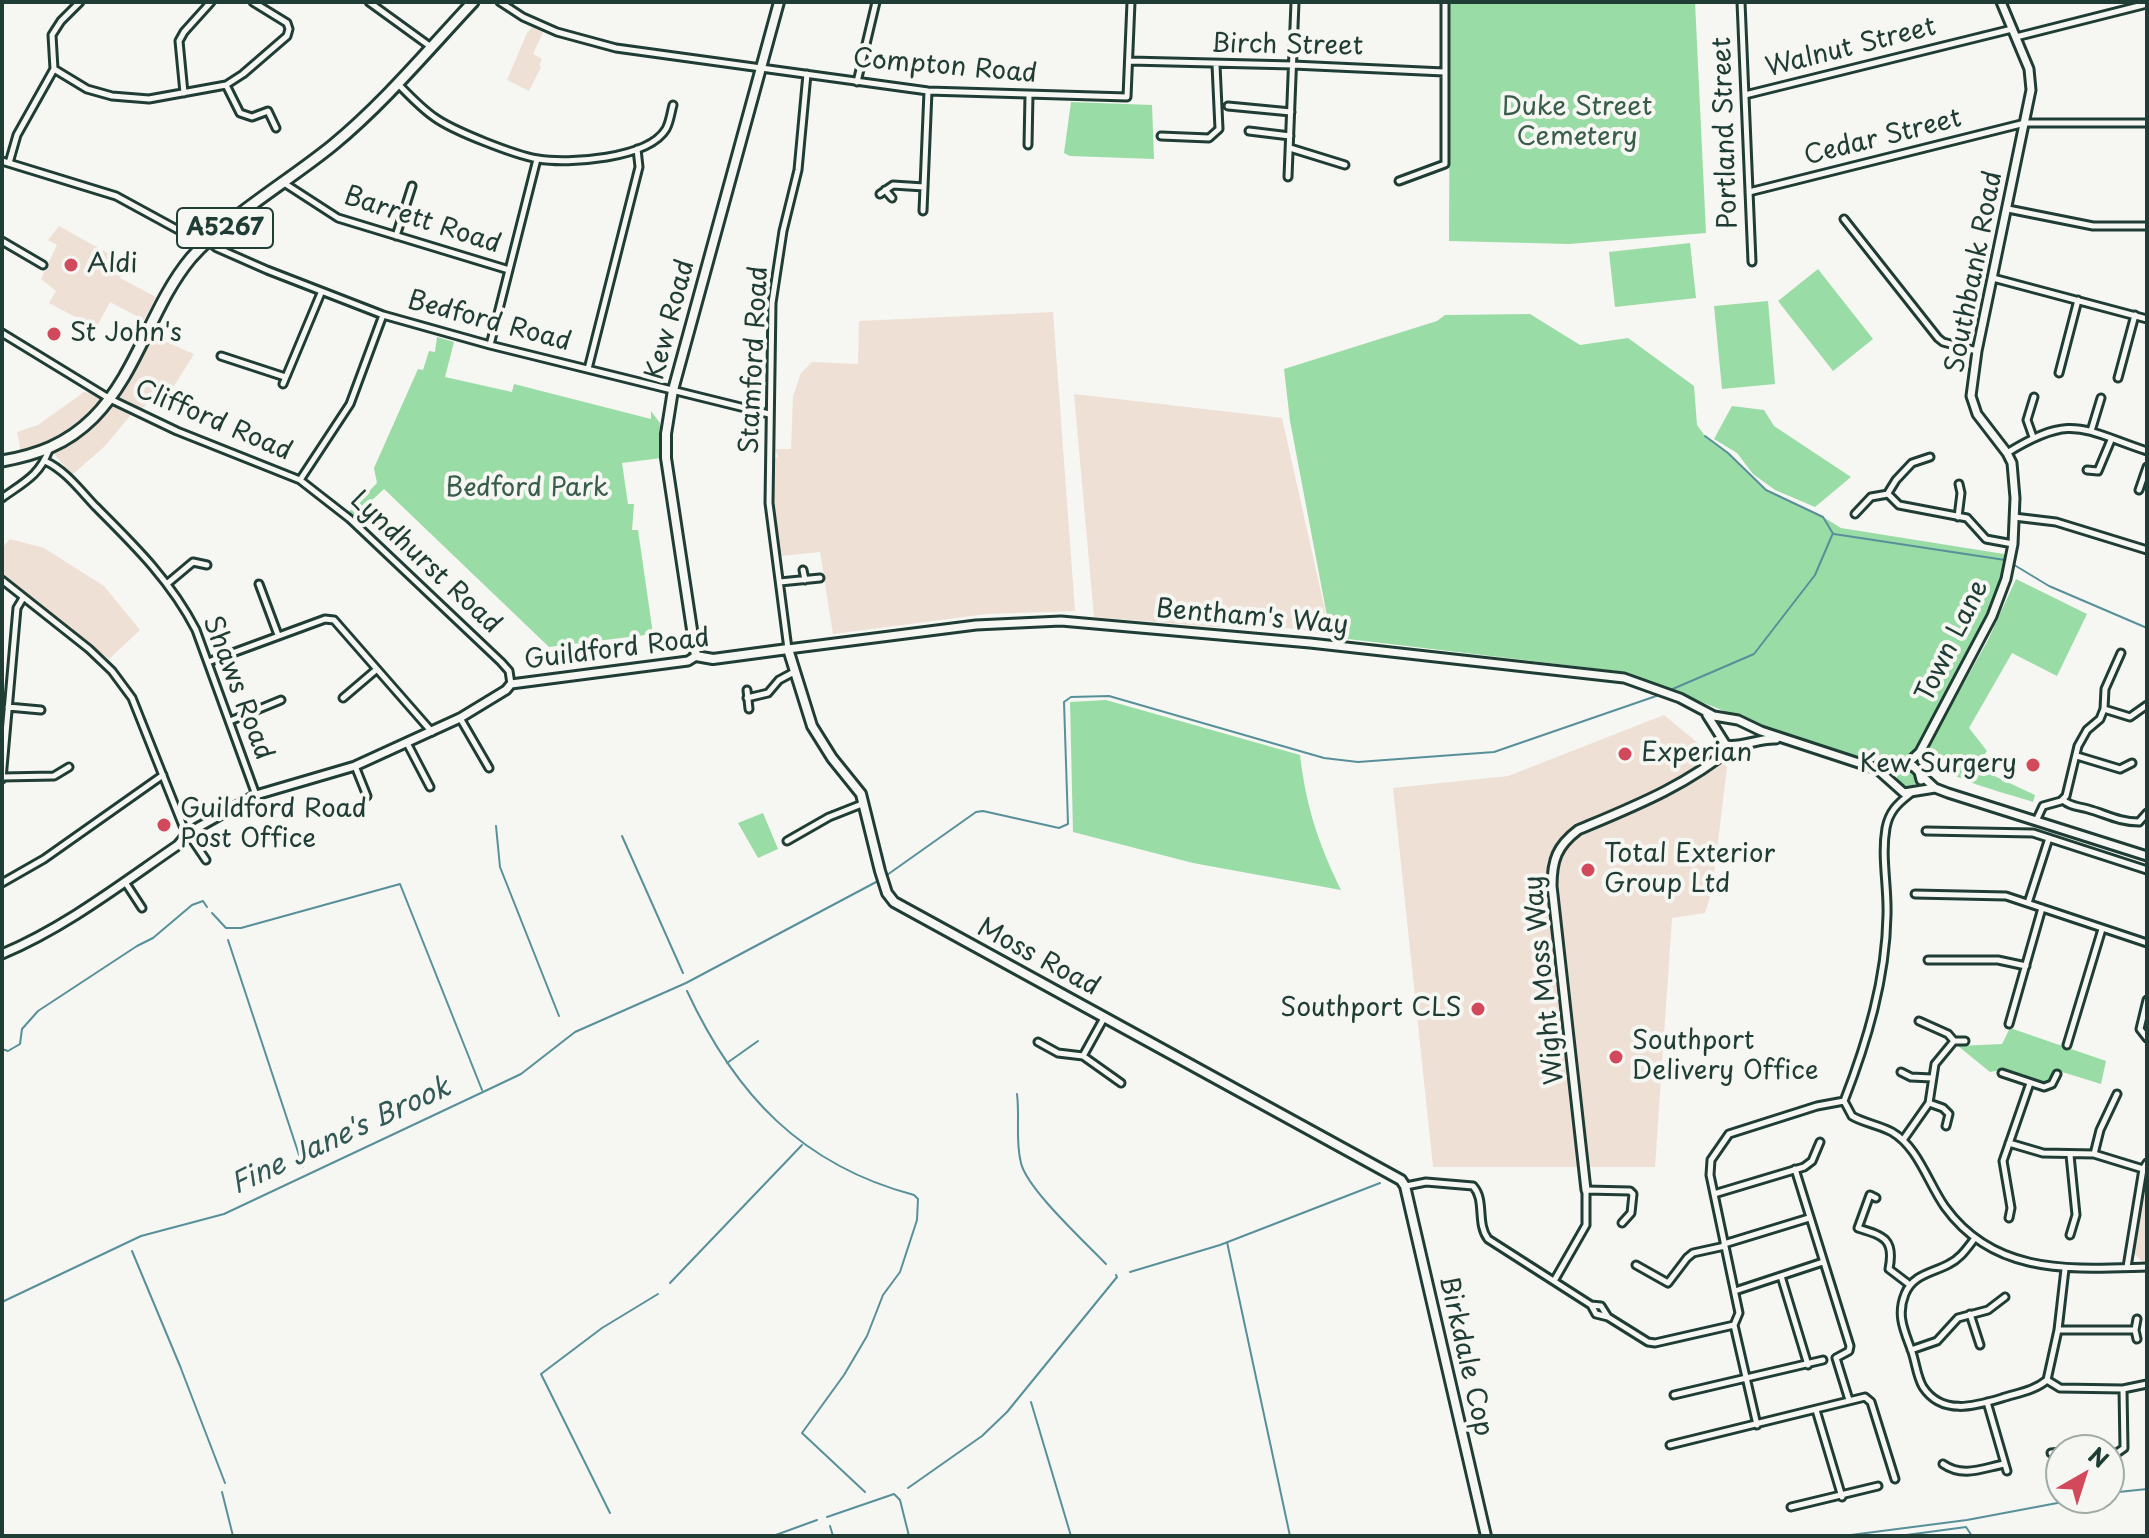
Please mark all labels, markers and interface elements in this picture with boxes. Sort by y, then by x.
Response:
street label: Walnut Street [1763,12,1939,84]
street label: Birch Street [1210,29,1364,63]
street label: Portland Street [1707,36,1745,230]
street label: Compton Road [852,43,1038,91]
park label: Duke Street Cemetery [1502,92,1652,154]
street label: Cedar Street [1801,103,1965,173]
street label: Southbank Road [1940,168,2010,376]
street label: Barrett Road [340,181,504,261]
road number: A5267 [177,208,273,248]
place label: Aldi [87,249,138,281]
marker: Aldi [62,256,80,274]
street label: Kew Road [640,257,702,383]
street label: Stamford Road [734,265,776,455]
street label: Bedford Road [404,285,574,359]
place label: St John's [70,318,182,350]
marker: St John's [45,325,63,343]
street label: Clifford Road [130,374,296,468]
park label: Bedford Park [445,473,609,505]
street label: Lyndhurst Road [343,485,507,641]
street label: Town Lane [1910,575,1996,707]
street label: Bentham's Way [1155,594,1349,642]
street label: Shaws Road [195,611,279,765]
street label: Guildford Road [522,623,712,677]
place label: Experian [1641,738,1752,770]
marker: Experian [1616,745,1634,763]
place label: Kew Surgery [1859,749,2017,781]
marker: Kew Surgery [2024,756,2042,774]
place label: Guildford Road Post Office [180,794,367,856]
marker: Guildford Road Post Office [155,816,173,834]
place label: Total Exterior Group Ltd [1604,839,1775,900]
marker: Total Exterior Group Ltd [1579,861,1597,879]
street label: Wight Moss Way [1519,874,1571,1086]
street label: Moss Road [971,913,1105,1003]
place label: Southport CLS [1280,993,1462,1025]
marker: Southport CLS [1469,1000,1487,1018]
place label: Southport Delivery Office [1632,1026,1819,1088]
marker: Southport Delivery Office [1607,1048,1625,1066]
water label: Fine Jane's Brook [226,1071,456,1203]
street label: Birkdale Cop [1431,1273,1499,1439]
north arrow [2045,1434,2125,1514]
text: N [2082,1438,2116,1475]

